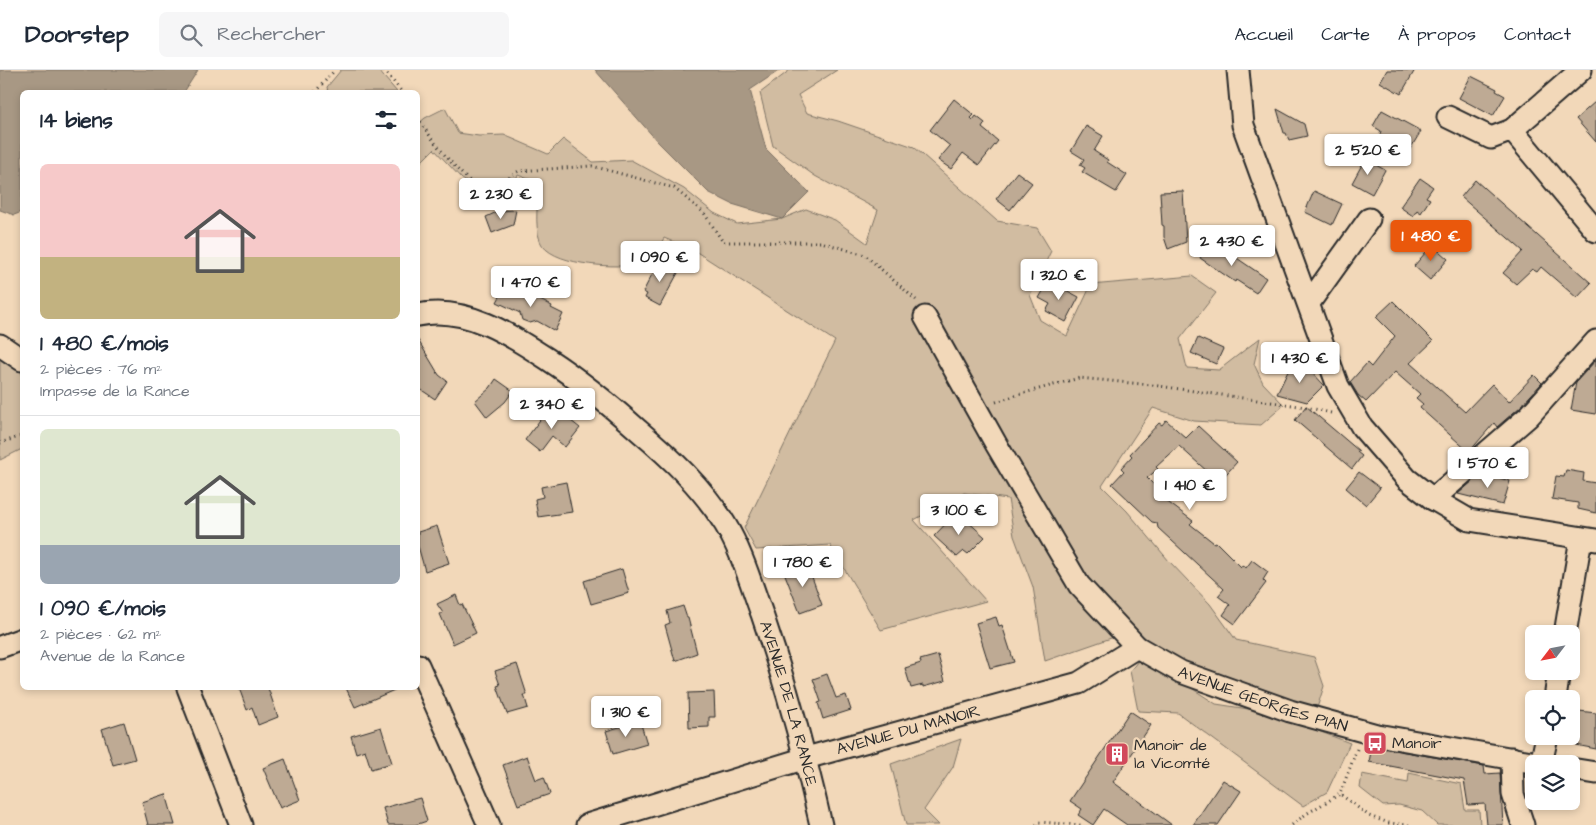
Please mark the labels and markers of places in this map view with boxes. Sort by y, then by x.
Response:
pin: 2 520 € [1322,134,1414,176]
pin: 2 230 € [455,178,547,220]
pin: 1 480 € [1385,220,1477,262]
pin: 2 430 € [1186,224,1278,267]
pin: 1 090 € [614,240,706,283]
pin: 1 320 € [1013,258,1105,301]
pin: 1 470 € [485,266,577,308]
pin: 1 430 € [1254,342,1346,384]
pin: 2 340 € [506,388,598,430]
pin: 1 570 € [1442,446,1534,489]
pin: 1 410 € [1144,468,1236,511]
pin: 3 100 € [913,494,1005,536]
pin: 1 780 € [757,546,849,588]
pin: 1 310 € [580,696,672,738]
bus stop icon: Manoir [1362,730,1388,756]
place label: Manoir [1392,732,1442,754]
place label: Manoir de la Vicomté [1134,734,1211,774]
building icon: Manoir de la Vicomté [1104,741,1130,767]

